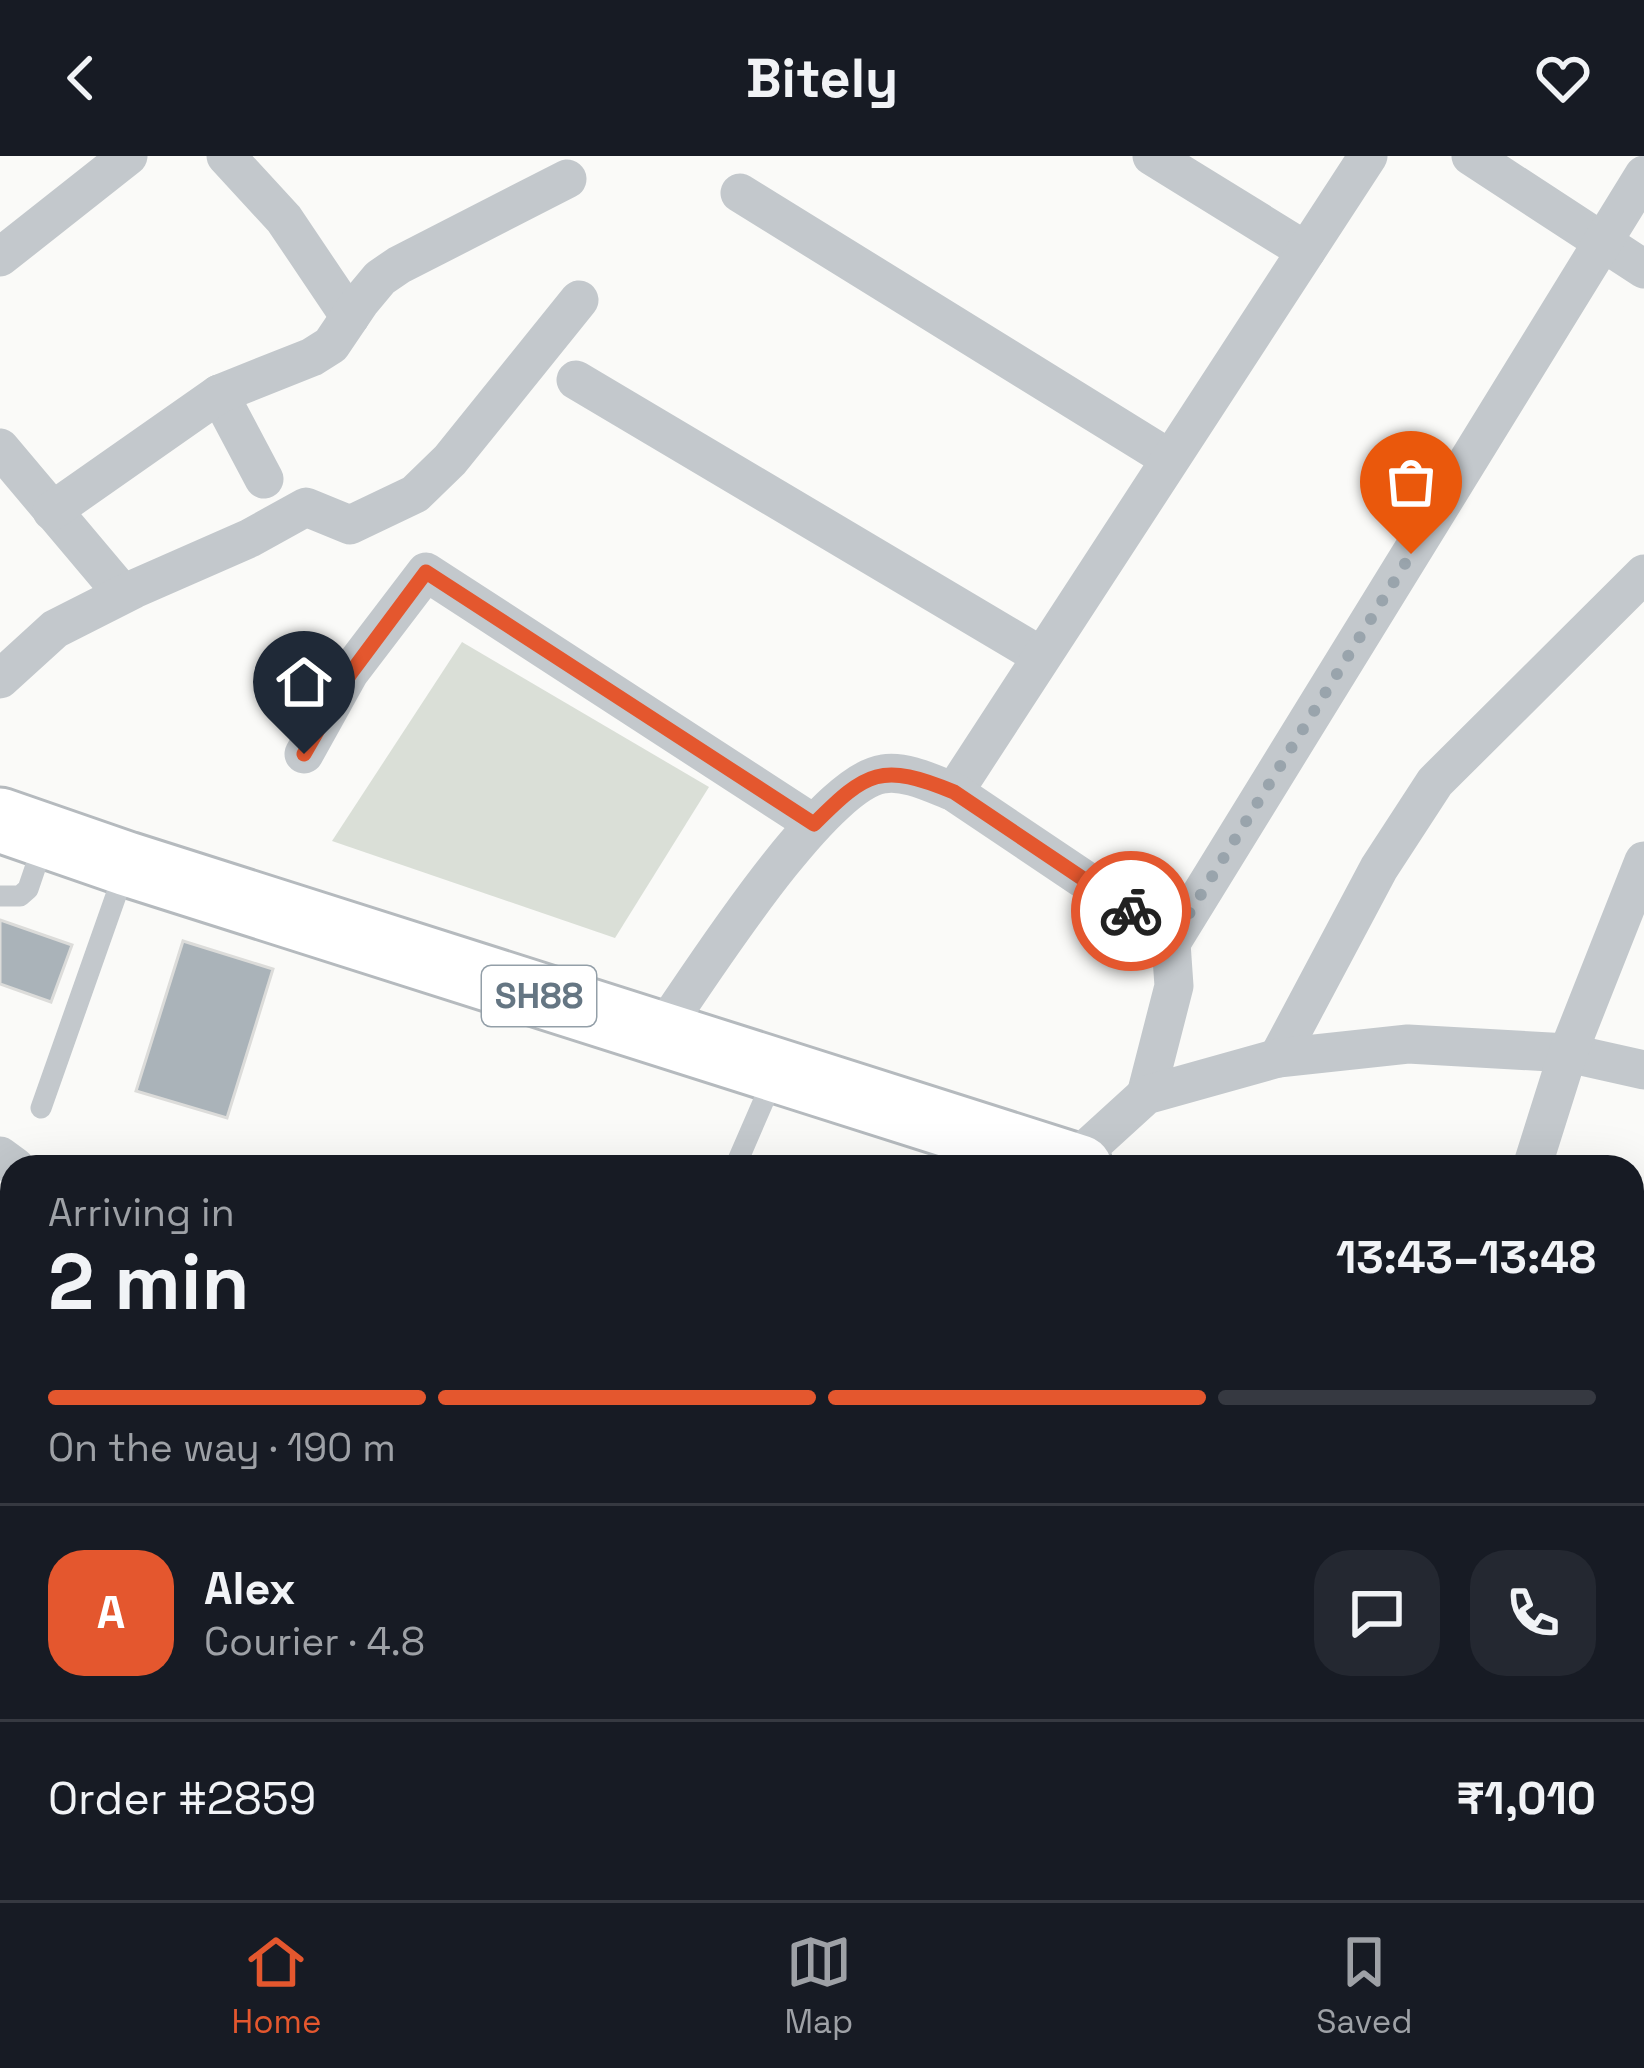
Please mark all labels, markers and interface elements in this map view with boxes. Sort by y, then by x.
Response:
text: Bitely [746,44,898,113]
icon: back [48,45,114,111]
icon: heart [1530,45,1596,111]
pin [1360,431,1462,554]
icon: bag [1378,449,1444,515]
pin [253,631,355,754]
icon: home [271,649,337,715]
courier [1071,851,1191,971]
icon: bike [1098,878,1164,944]
road number: SH88 [482,966,596,1026]
text: Arriving in [48,1188,235,1237]
text: 13:43–13:48 [1336,1229,1596,1286]
text: 2 min [48,1232,250,1332]
text: On the way · 190 m [48,1423,396,1472]
button: chat [1314,1550,1440,1676]
button: phone [1470,1550,1596,1676]
text: Alex [204,1560,296,1617]
text: A [97,1584,125,1641]
text: Courier · 4.8 [204,1617,425,1666]
text: Order #2859 [48,1770,316,1827]
text: ₹1,010 [1456,1770,1596,1827]
tab: Home [232,1929,321,2043]
tab: Map [784,1929,853,2043]
tab: Saved [1316,1929,1412,2043]

